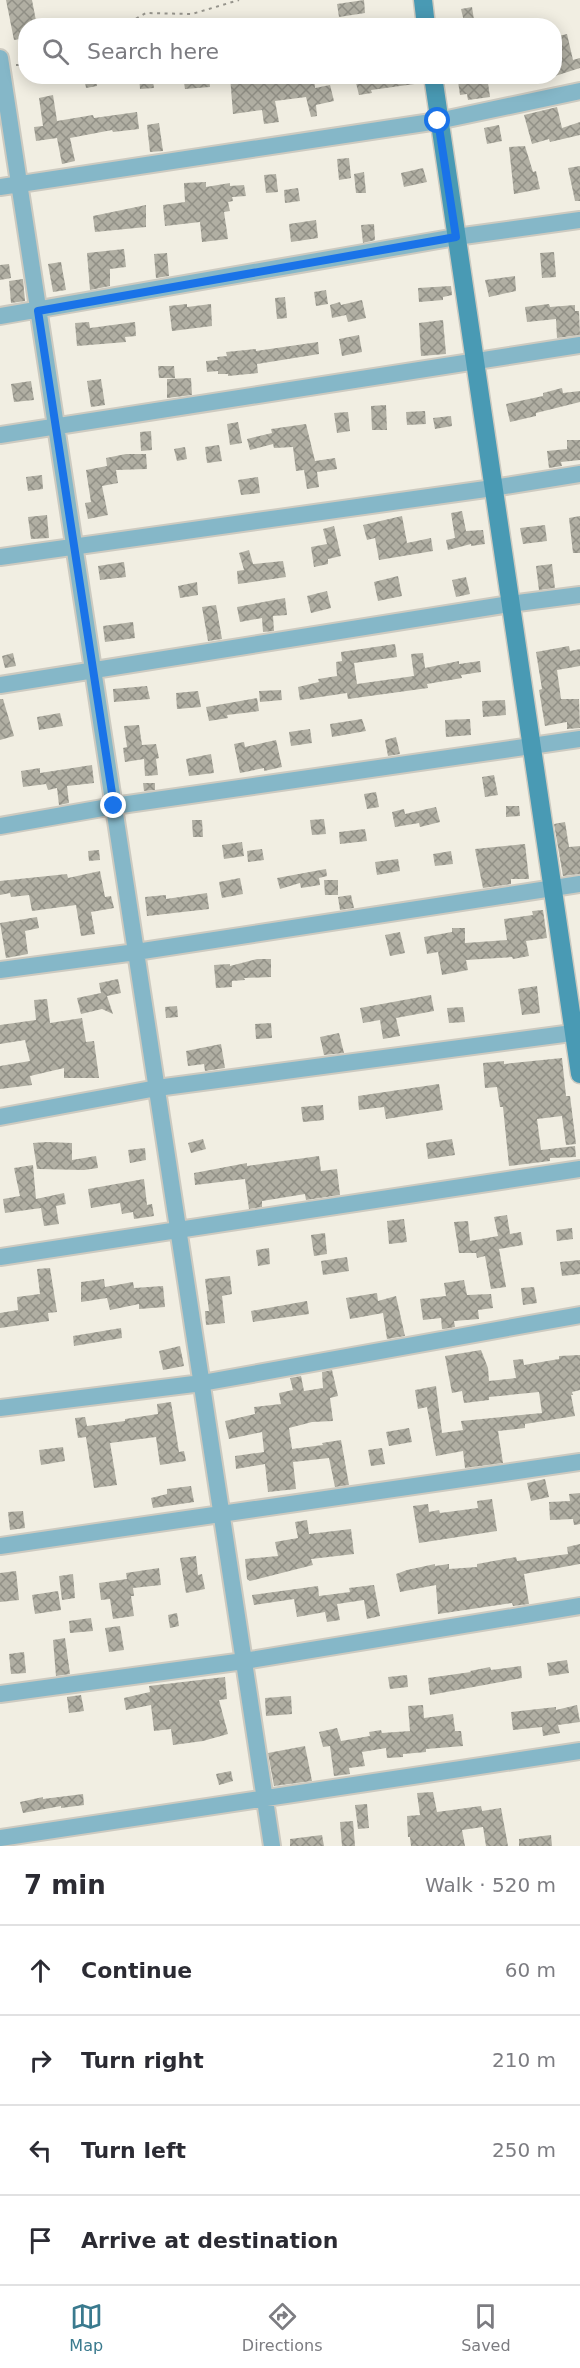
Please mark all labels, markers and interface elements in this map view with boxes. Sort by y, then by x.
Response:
search box [18,18,562,84]
icon: search [39,35,72,68]
text: Search here [87,39,219,64]
route start [424,107,450,133]
route end [100,792,126,818]
text: 7 min [24,1870,106,1900]
text: Walk · 520 m [425,1873,556,1897]
icon: ahead [24,1954,57,1987]
text: Continue [81,1958,192,1983]
text: 60 m [505,1958,556,1982]
icon: right [24,2044,57,2077]
text: Turn right [81,2048,204,2073]
text: 210 m [492,2048,556,2072]
icon: left [24,2134,57,2167]
text: Turn left [81,2138,186,2163]
text: 250 m [492,2138,556,2162]
icon: arrive [24,2224,57,2257]
text: Arrive at destination [81,2228,338,2253]
tab: Map [69,2300,103,2355]
tab: Directions [242,2300,322,2355]
tab: Saved [461,2300,511,2355]

